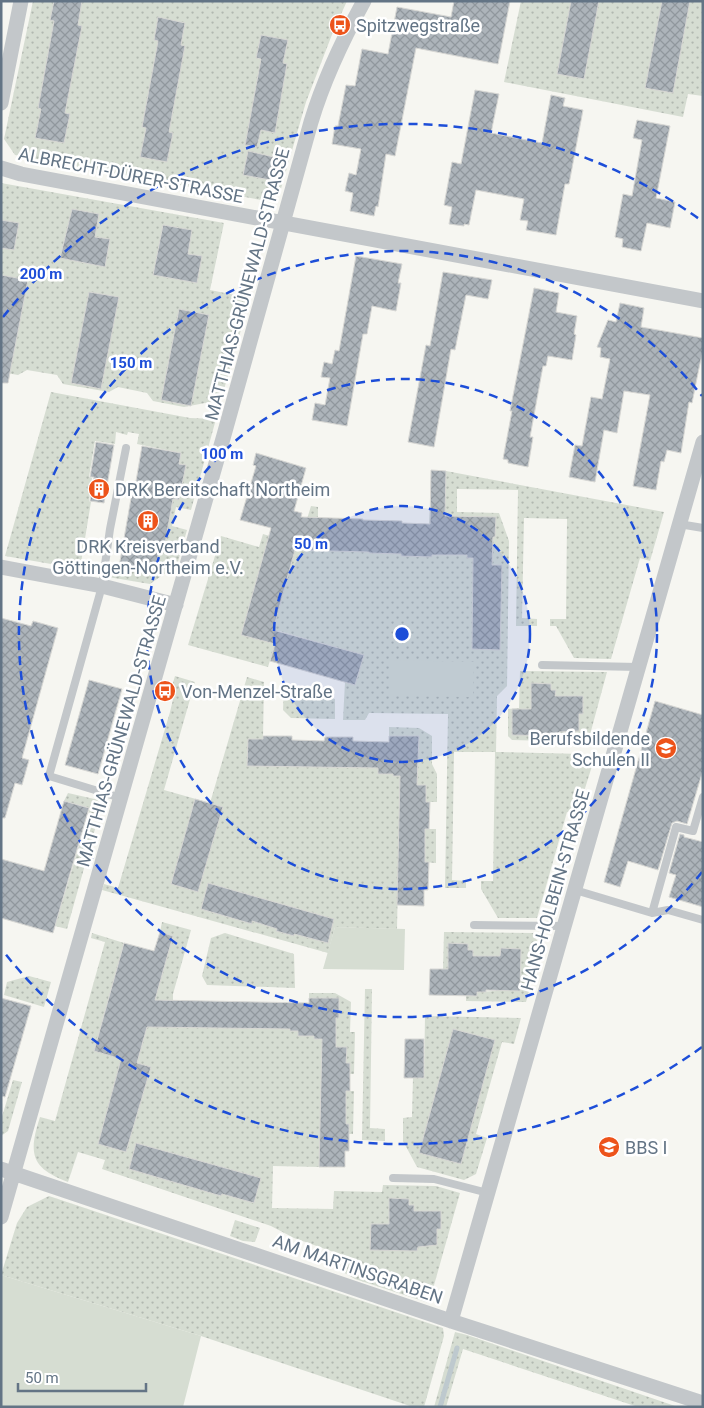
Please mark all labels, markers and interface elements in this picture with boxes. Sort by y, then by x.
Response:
bus stop icon: Spitzwegstraße [328,13,352,37]
place label: Spitzwegstraße [356,15,480,36]
street label: ALBRECHT-DÜRER-STRASSE [17,143,245,207]
street label: MATTHIAS-GRÜNEWALD-STRASSE [200,145,294,423]
text: 200 m [20,265,62,283]
text: 150 m [110,354,152,372]
text: 100 m [201,445,243,463]
building icon: DRK Bereitschaft Northeim [87,477,111,501]
place label: DRK Bereitschaft Northeim [115,479,330,500]
building icon: DRK Kreisverband Göttingen-Northeim e.V. [136,509,160,533]
text: 50 m [294,535,328,553]
place label: DRK Kreisverband Göttingen-Northeim e.V. [52,536,244,578]
street label: MATTHIAS-GRÜNEWALD-STRASSE [72,593,170,869]
centre of rings [393,625,411,643]
bus stop icon: Von-Menzel-Straße [153,679,177,703]
place label: Von-Menzel-Straße [181,681,333,702]
place label: Berufsbildende Schulen II [529,728,650,770]
school or university icon: Berufsbildende Schulen II [654,736,678,760]
street label: HANS-HOLBEIN-STRASSE [516,787,594,993]
school or university icon: BBS I [597,1135,621,1159]
place label: BBS I [625,1137,667,1158]
street label: AM MARTINSGRABEN [270,1230,446,1308]
scale bar [18,1360,145,1392]
text: 50 m [25,1369,59,1387]

